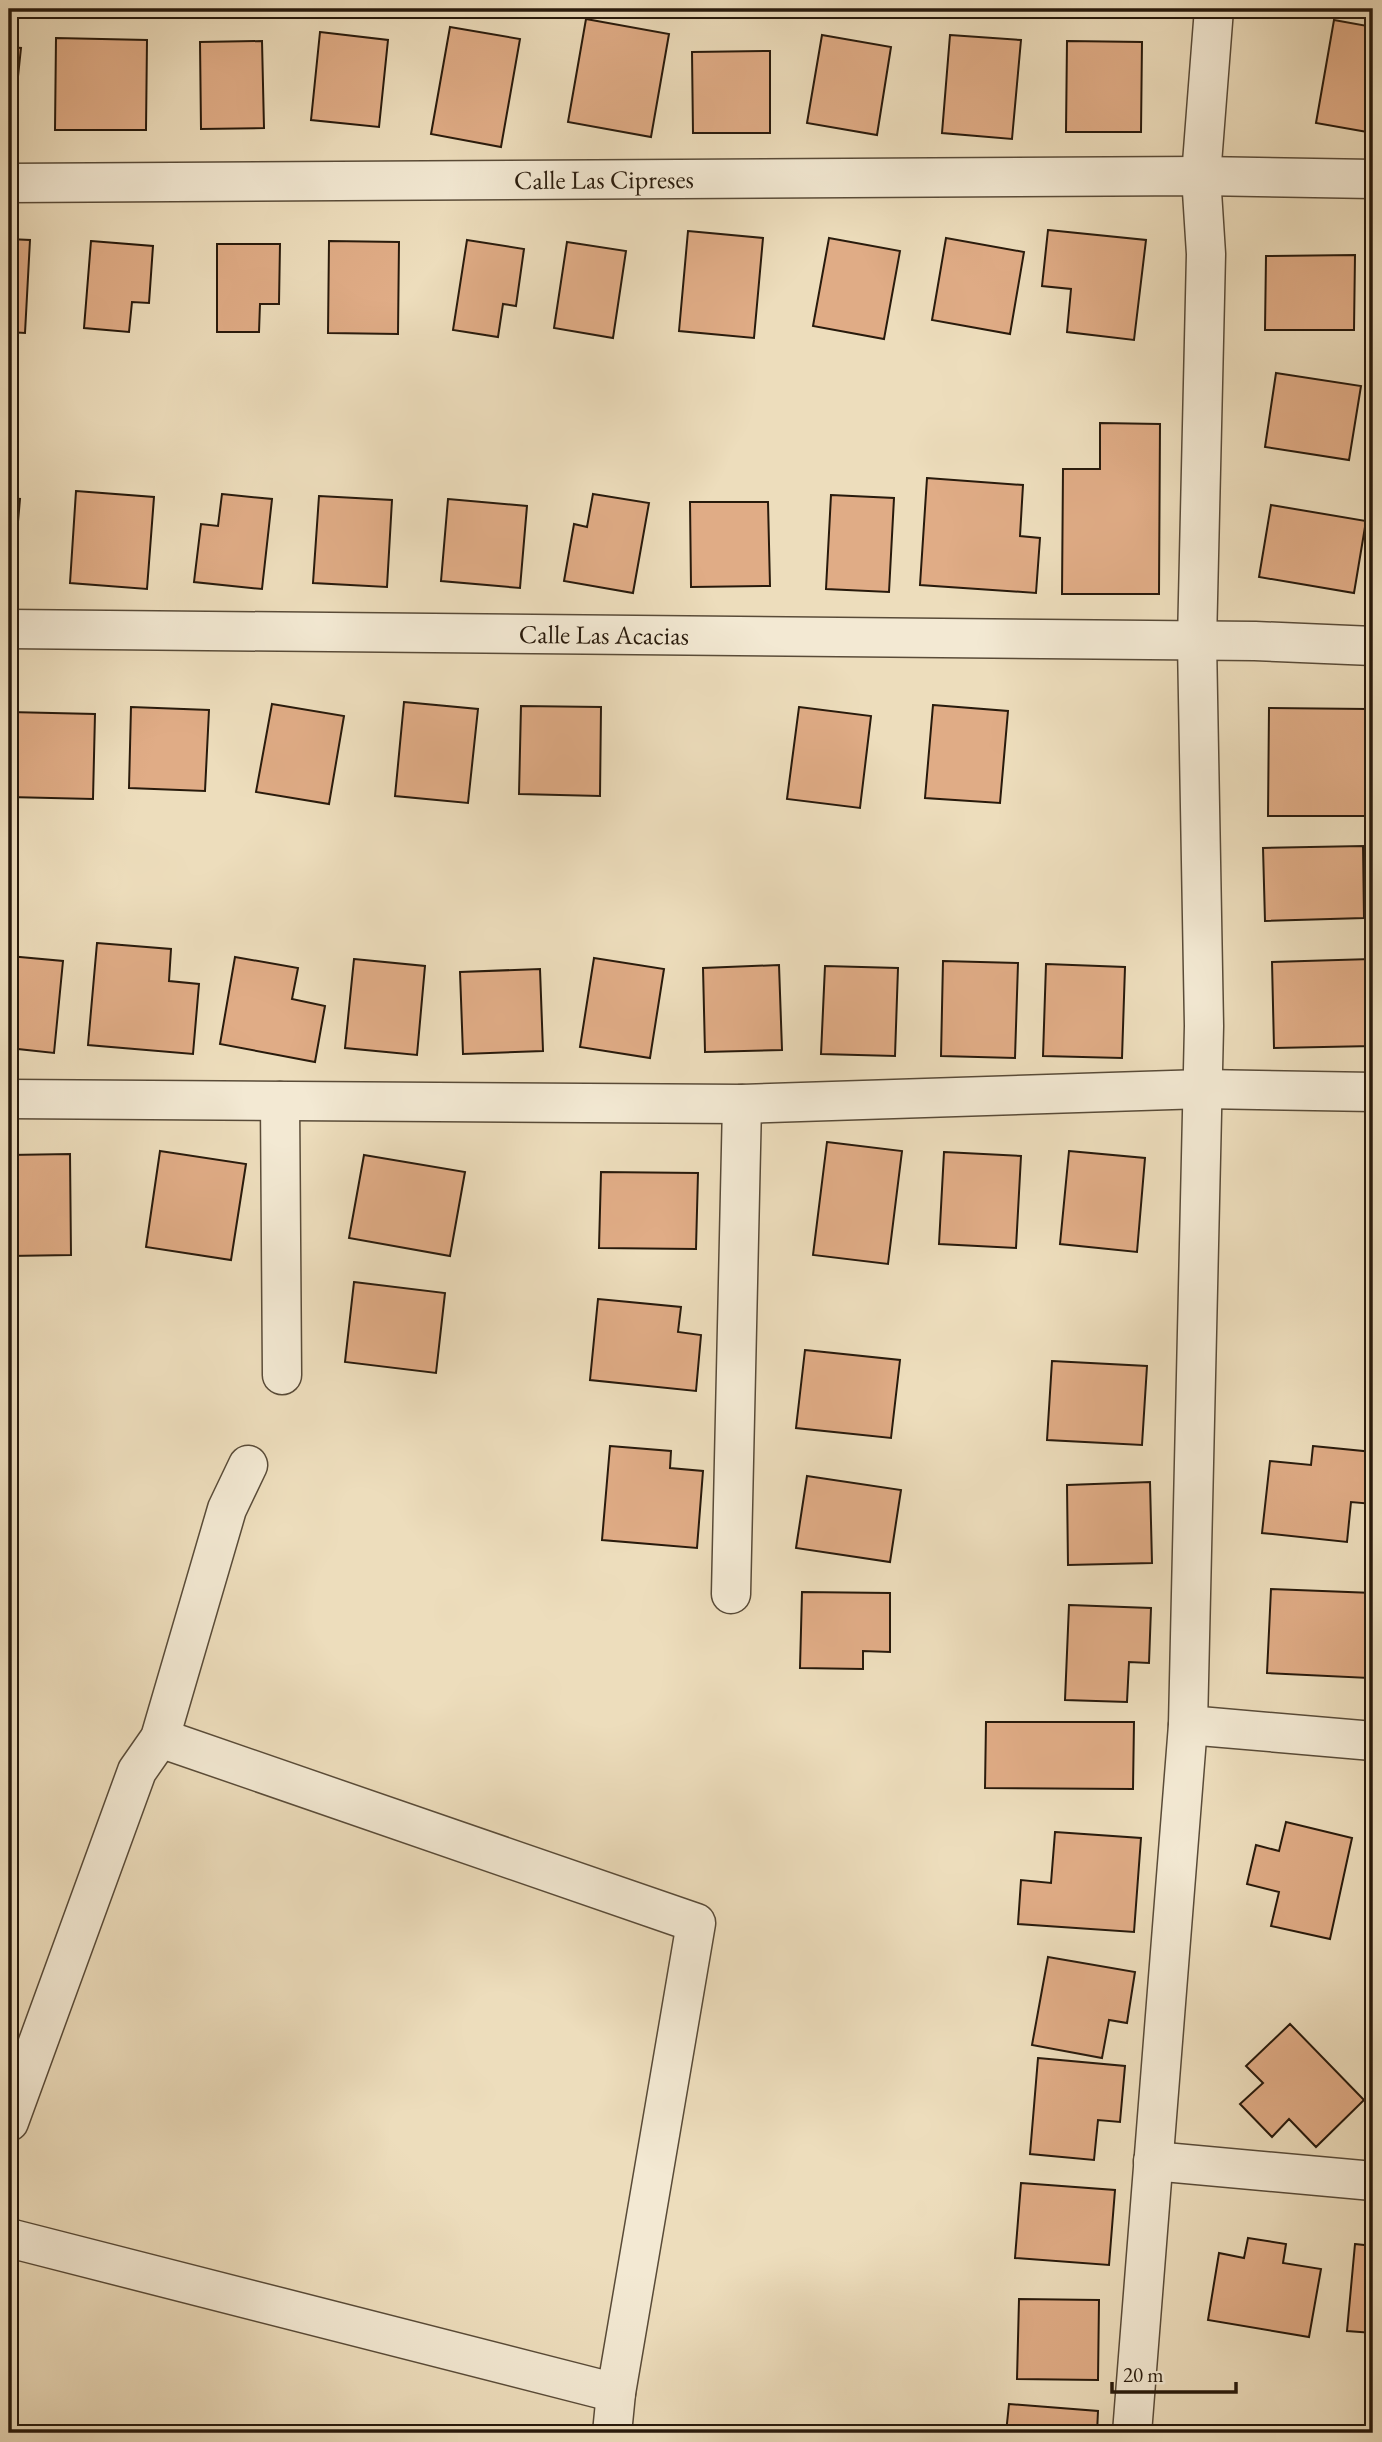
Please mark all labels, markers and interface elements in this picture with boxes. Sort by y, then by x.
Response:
street label: Calle Las Cipreses [514,162,694,197]
street label: Calle Las Acacias [519,617,689,653]
scale bar [1112,2351,1237,2395]
text: 20 m [1123,2361,1164,2388]

